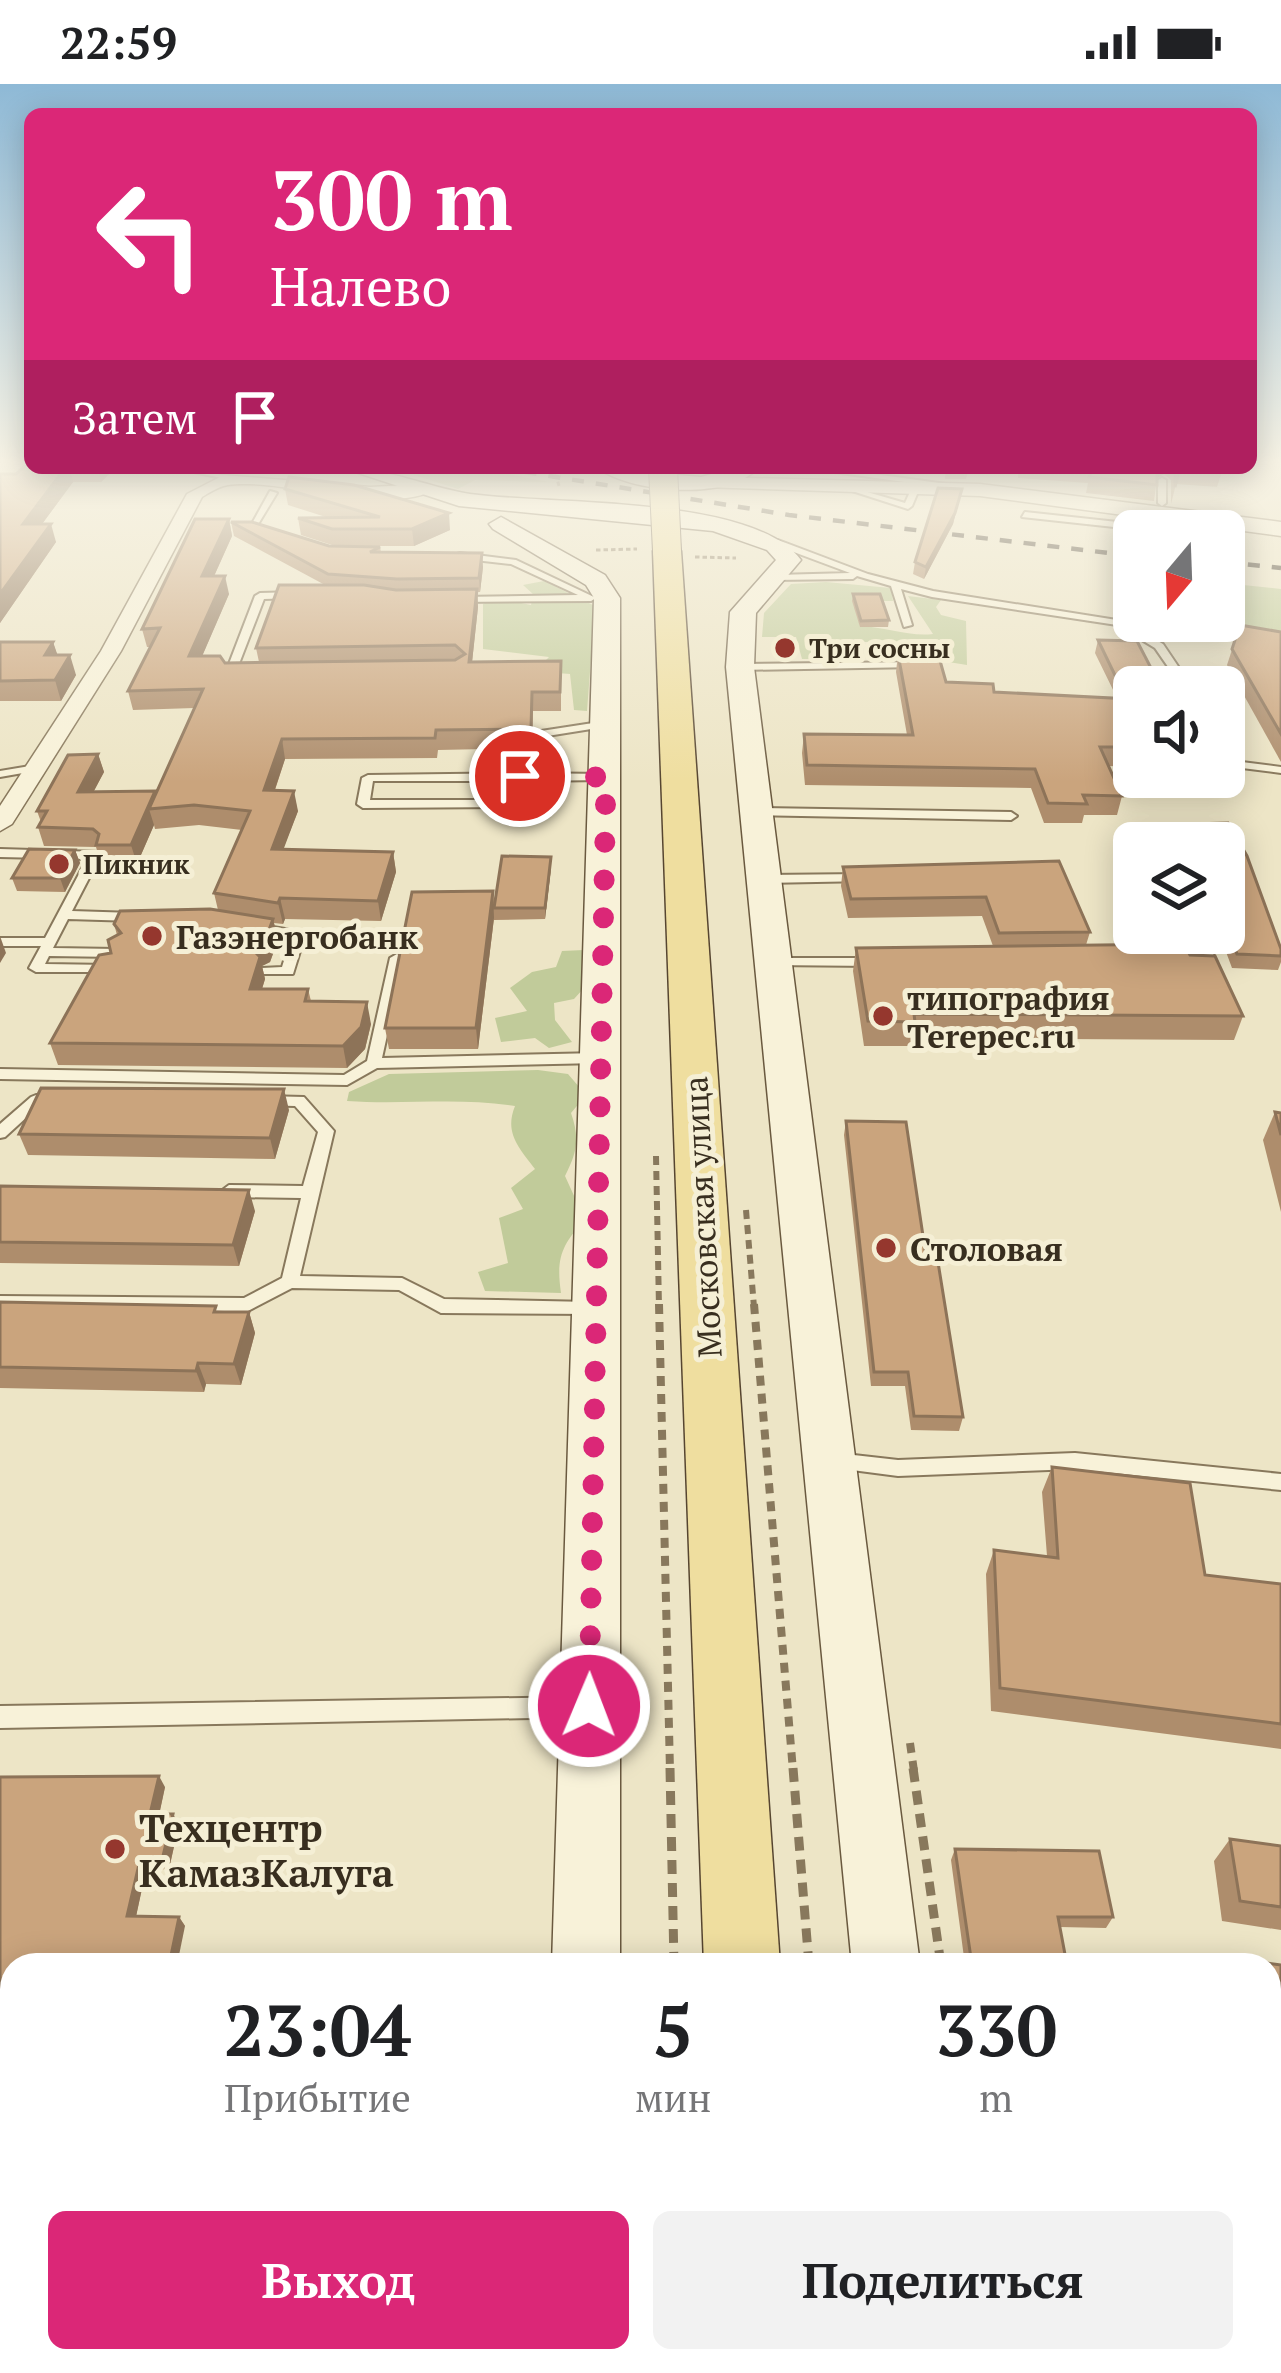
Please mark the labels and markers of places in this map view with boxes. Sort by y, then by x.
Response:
place label: Три сосны [809,630,950,666]
marker: Три сосны [772,635,798,661]
pin [469,725,571,827]
place label: Пикник [83,846,191,882]
marker: Пикник [46,851,72,877]
place label: Газэнергобанк [176,915,419,958]
marker: Газэнергобанк [139,923,165,949]
place label: типография Terepec.ru [907,976,1110,1057]
marker: типография Terepec.ru [870,1003,896,1029]
place label: Столовая [910,1227,1063,1270]
marker: Столовая [873,1235,899,1261]
place label: Техцентр КамазКалуга [139,1801,394,1898]
marker: Техцентр КамазКалуга [102,1836,128,1862]

